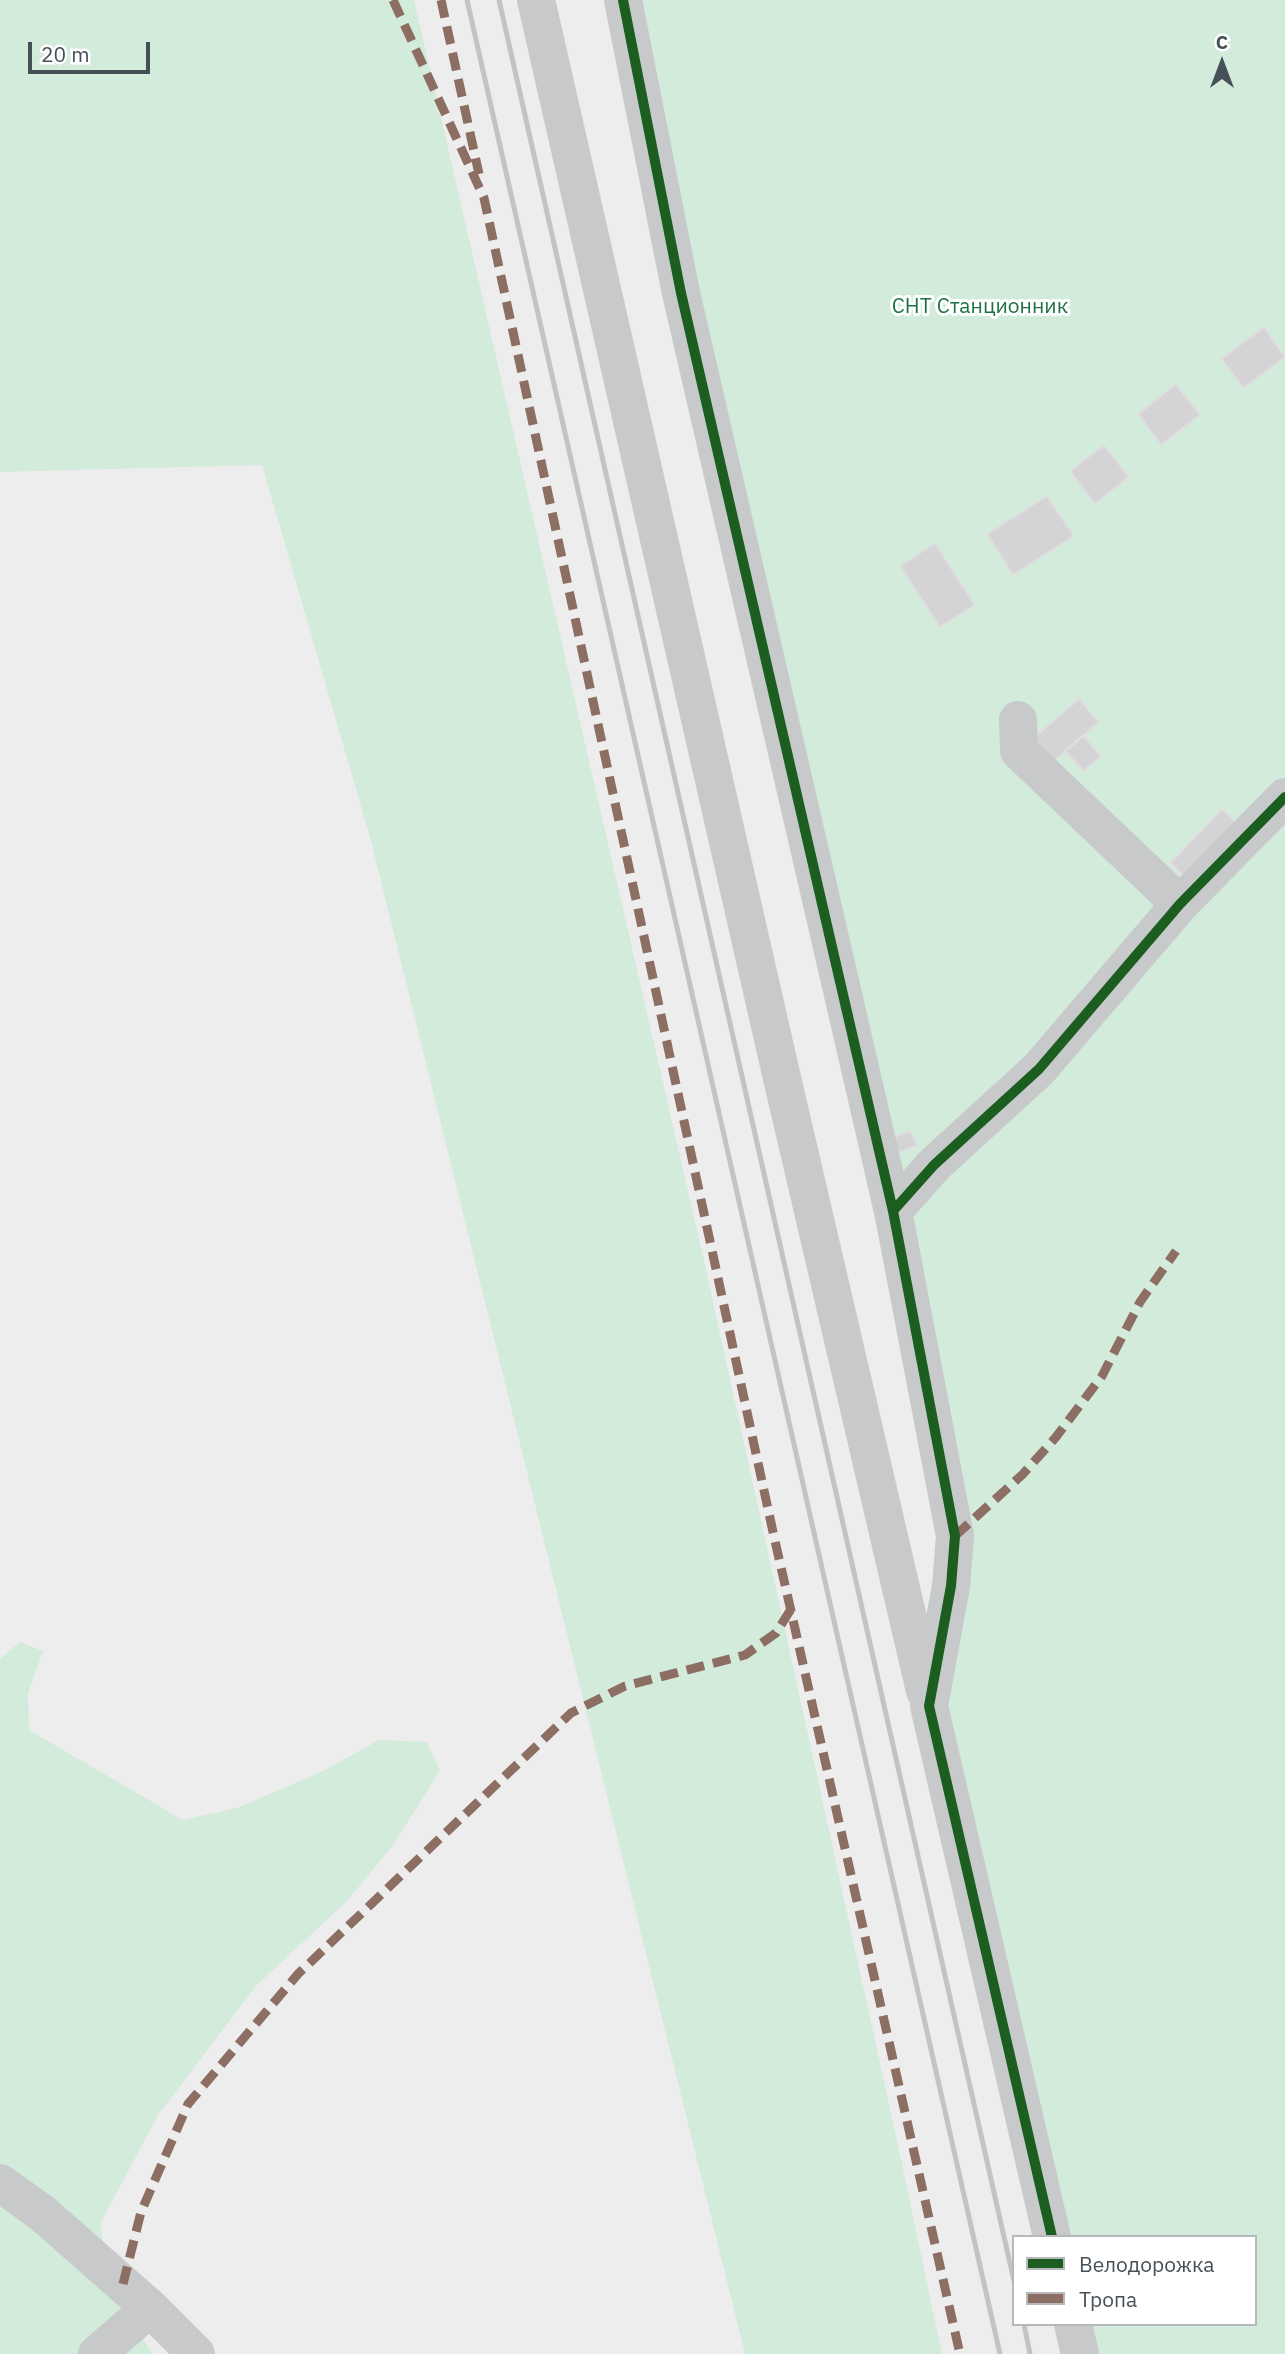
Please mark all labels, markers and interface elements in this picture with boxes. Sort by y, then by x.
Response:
scale bar [32,28,154,72]
north arrow [1187,28,1257,98]
text: С [1216,30,1228,54]
text: 20 m [41,40,90,68]
park label: СНТ Станционник [892,294,1068,320]
legend [1012,2235,1257,2326]
text: Велодорожка [1079,2250,1214,2278]
text: Тропа [1079,2285,1137,2313]

